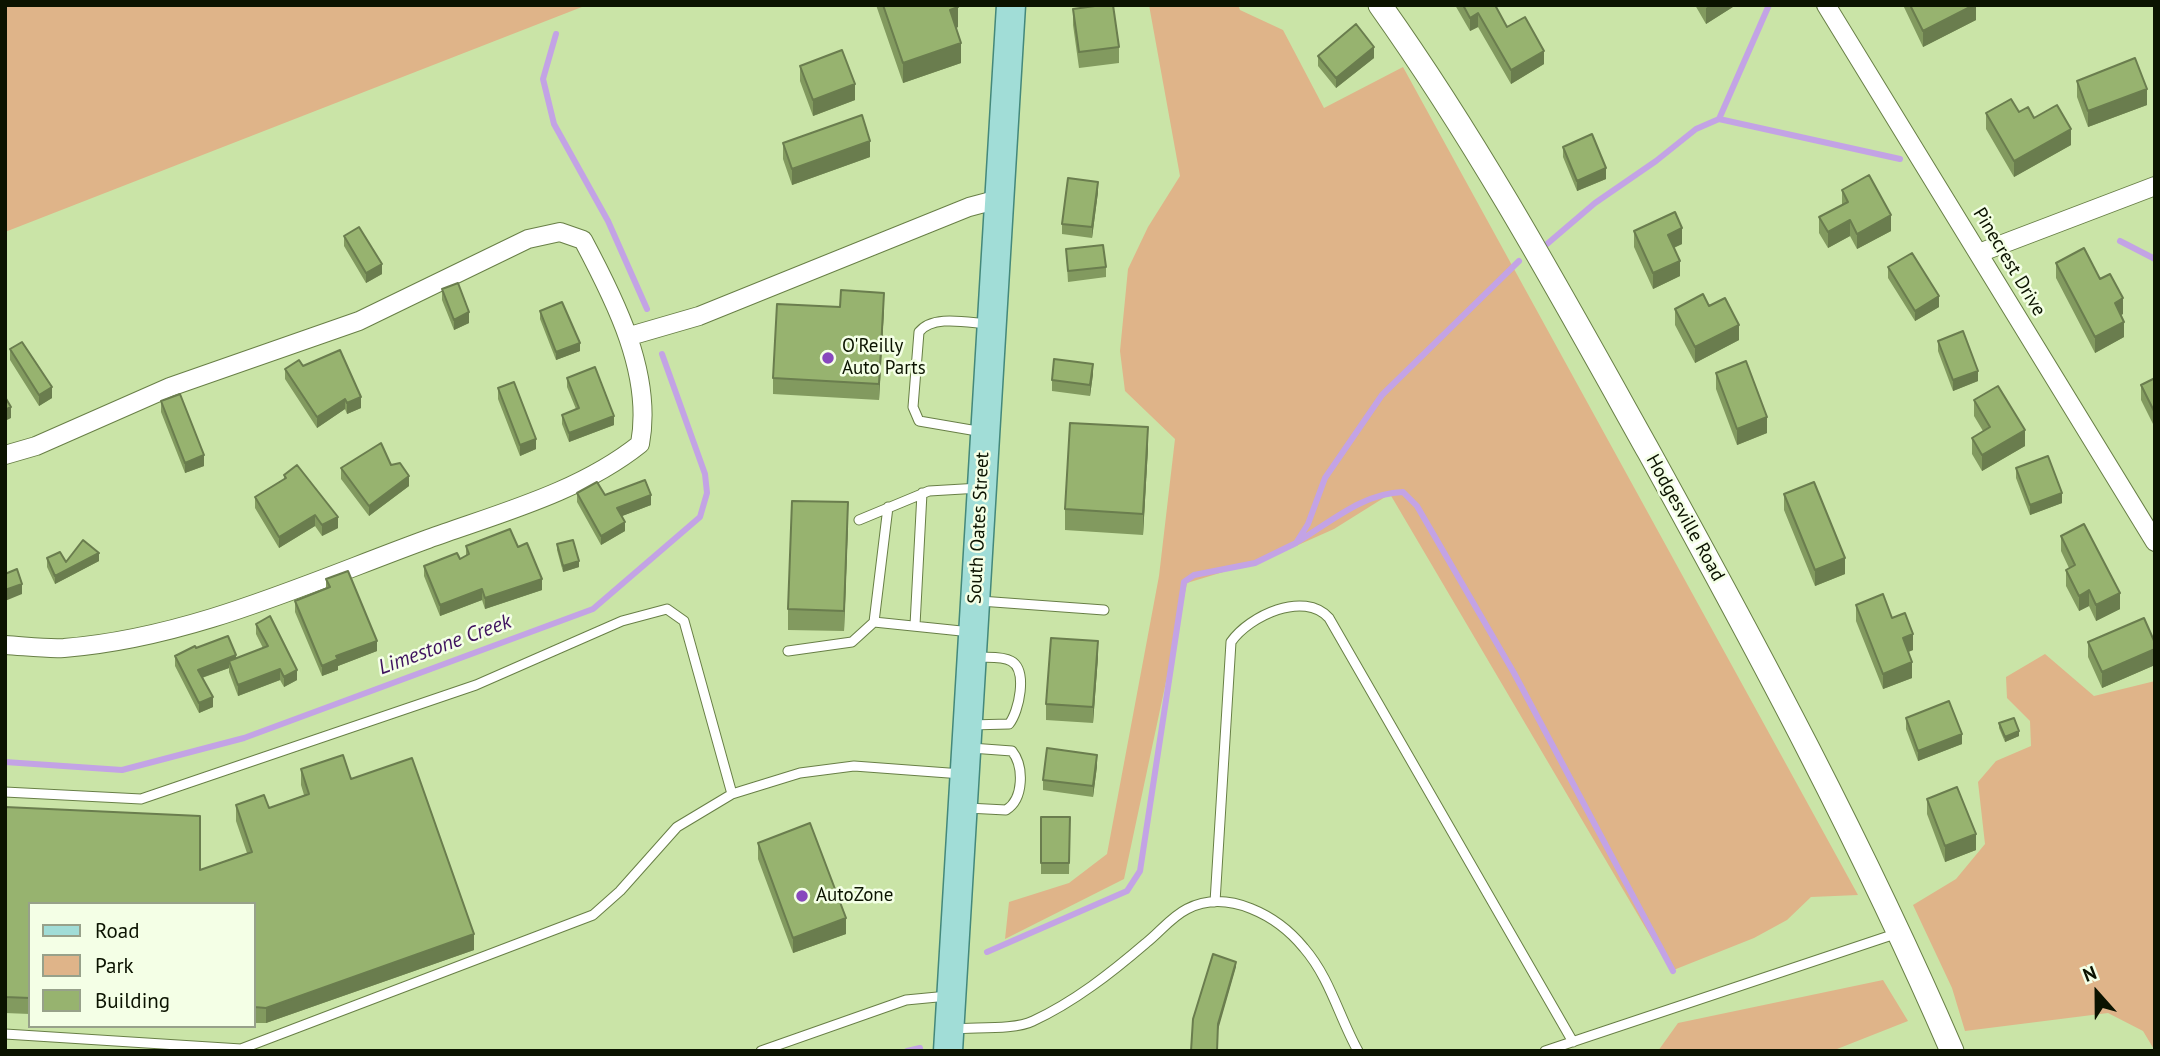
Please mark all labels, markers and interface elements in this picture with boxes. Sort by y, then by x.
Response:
street label: Pinecrest Drive [1968,204,2050,320]
place label: O'Reilly Auto Parts [842,336,926,380]
marker: O'Reilly Auto Parts [820,350,836,366]
street label: South Oates Street [964,451,994,605]
street label: Hodgesville Road [1641,451,1729,585]
water label: Limestone Creek [375,609,515,681]
place label: AutoZone [816,885,893,907]
marker: AutoZone [794,888,810,904]
legend [28,902,256,1028]
text: Road [95,917,139,944]
text: Park [95,952,134,979]
north arrow [2062,958,2132,1028]
text: N [2079,960,2100,987]
text: Building [95,987,170,1014]

